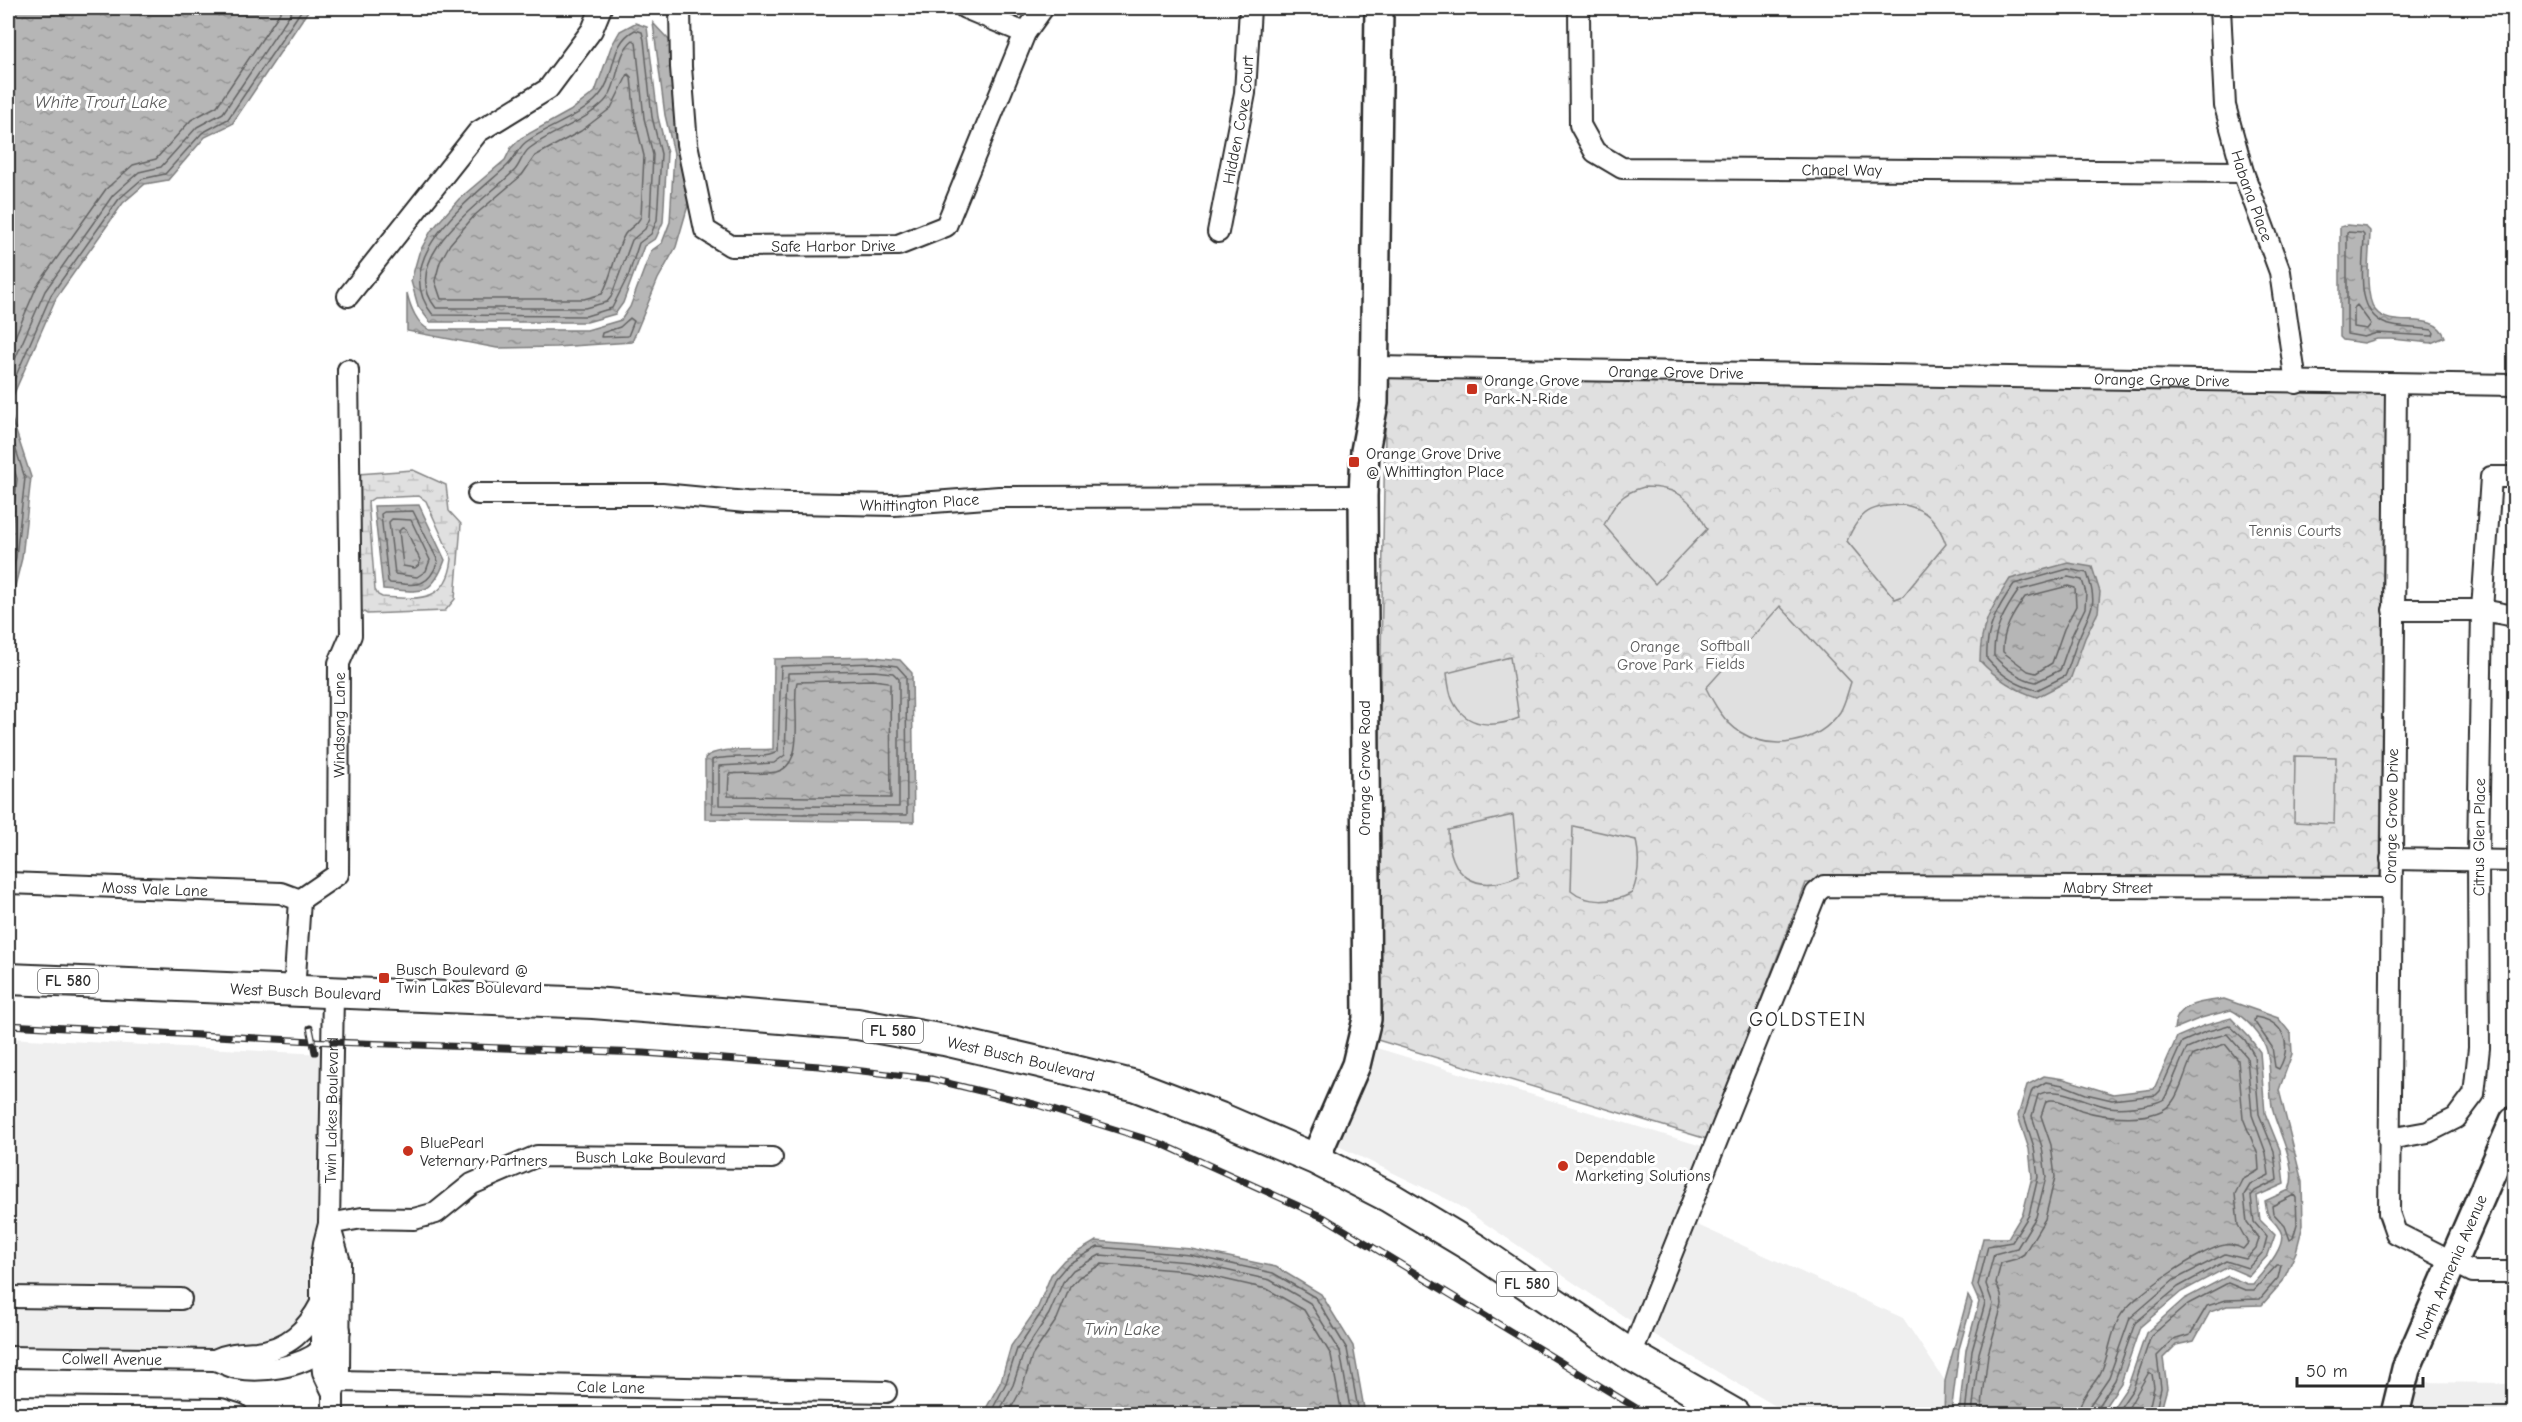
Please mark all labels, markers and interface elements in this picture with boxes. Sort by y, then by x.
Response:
street label: Hidden Cove Court [1220,55,1257,186]
water label: White Trout Lake [35,92,167,113]
street label: Habana Place [2227,148,2276,244]
street label: Chapel Way [1802,161,1883,180]
street label: Safe Harbor Drive [771,237,895,256]
street label: Orange Grove Drive [1608,363,1744,383]
street label: Orange Grove Drive [2094,370,2230,391]
place label: Orange Grove Park-N-Ride [1484,372,1580,408]
marker: Orange Grove Park-N-Ride [1465,382,1479,396]
place label: Orange Grove Drive @ Whittington Place [1366,445,1504,481]
marker: Orange Grove Drive @ Whittington Place [1347,455,1361,469]
street label: Whittington Place [860,491,980,515]
park label: Tennis Courts [2249,522,2342,540]
park label: Softball Fields [1700,637,1750,673]
park label: Orange Grove Park [1617,638,1693,674]
street label: Windsong Lane [330,672,349,778]
street label: Orange Grove Road [1356,700,1374,836]
street label: Orange Grove Drive [2382,748,2402,884]
street label: Citrus Glen Place [2470,778,2489,896]
street label: Moss Vale Lane [101,878,208,900]
street label: Mabry Street [2063,879,2153,897]
place label: Busch Boulevard @ Twin Lakes Boulevard [396,961,542,997]
road number: FL 580 [38,969,98,993]
marker: Busch Boulevard @ Twin Lakes Boulevard [377,971,391,985]
street label: West Busch Boulevard [230,980,381,1004]
district label: GOLDSTEIN [1749,1008,1867,1031]
road number: FL 580 [863,1019,923,1043]
street label: West Busch Boulevard [945,1033,1096,1085]
street label: Twin Lakes Boulevard [322,1037,342,1184]
place label: BluePearl Veternary Partners [420,1134,548,1170]
marker: BluePearl Veternary Partners [401,1144,415,1158]
street label: Busch Lake Boulevard [575,1148,726,1168]
place label: Dependable Marketing Solutions [1575,1149,1711,1185]
marker: Dependable Marketing Solutions [1556,1159,1570,1173]
street label: North Armenia Avenue [2412,1192,2491,1342]
road number: FL 580 [1497,1272,1557,1296]
water label: Twin Lake [1084,1319,1160,1340]
street label: Colwell Avenue [62,1350,162,1369]
scale bar [2297,1350,2423,1388]
text: 50 m [2306,1361,2348,1382]
street label: Cale Lane [577,1378,645,1397]

